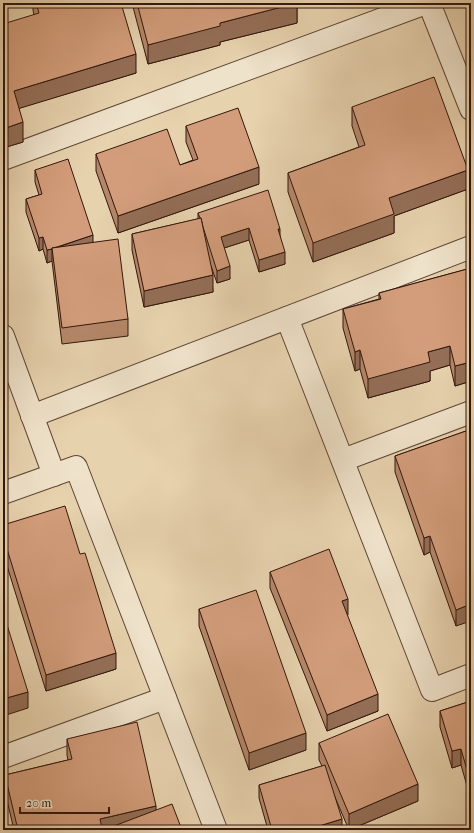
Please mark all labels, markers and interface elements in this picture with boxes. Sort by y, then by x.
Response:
scale bar [20,789,109,815]
text: 20 m [26,796,51,810]

